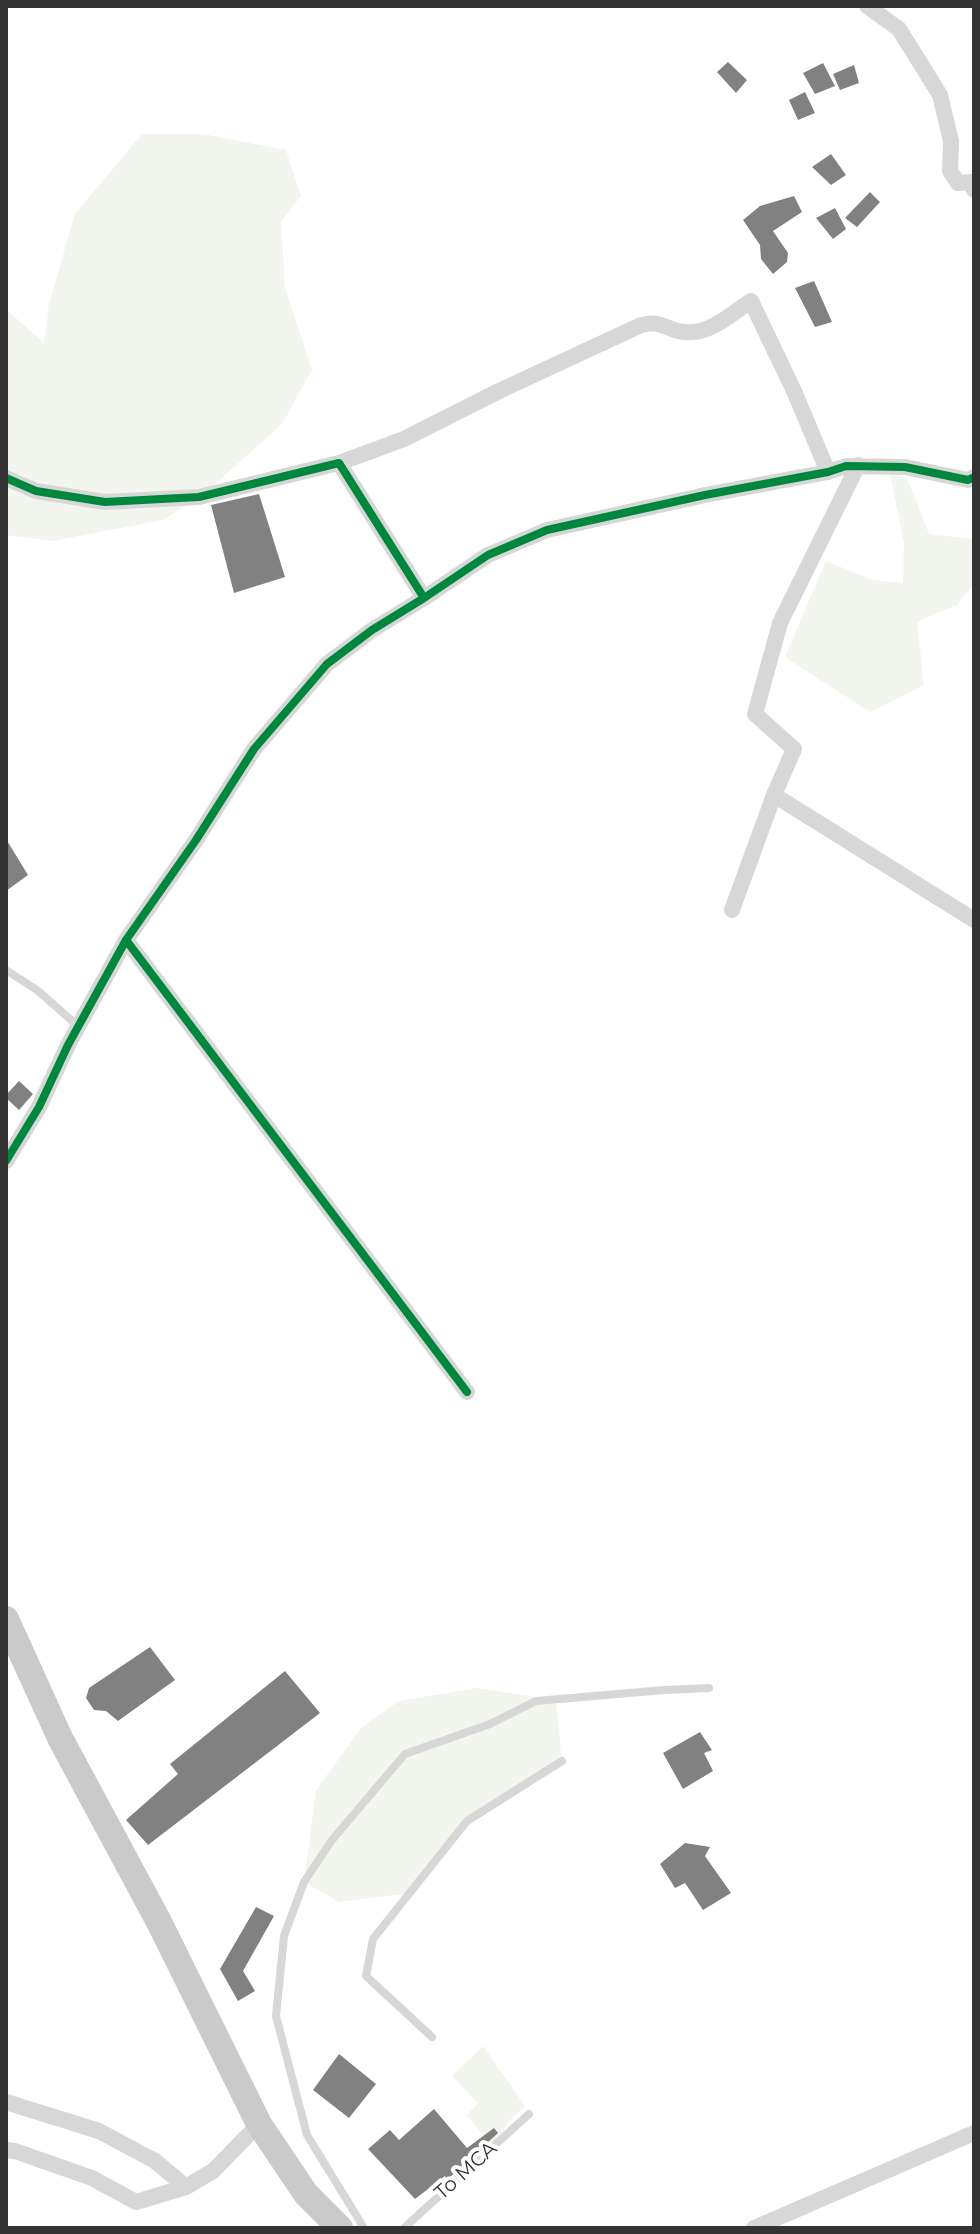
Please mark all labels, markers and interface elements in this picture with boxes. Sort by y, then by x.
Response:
street label: To MCA [430,2137,502,2205]

